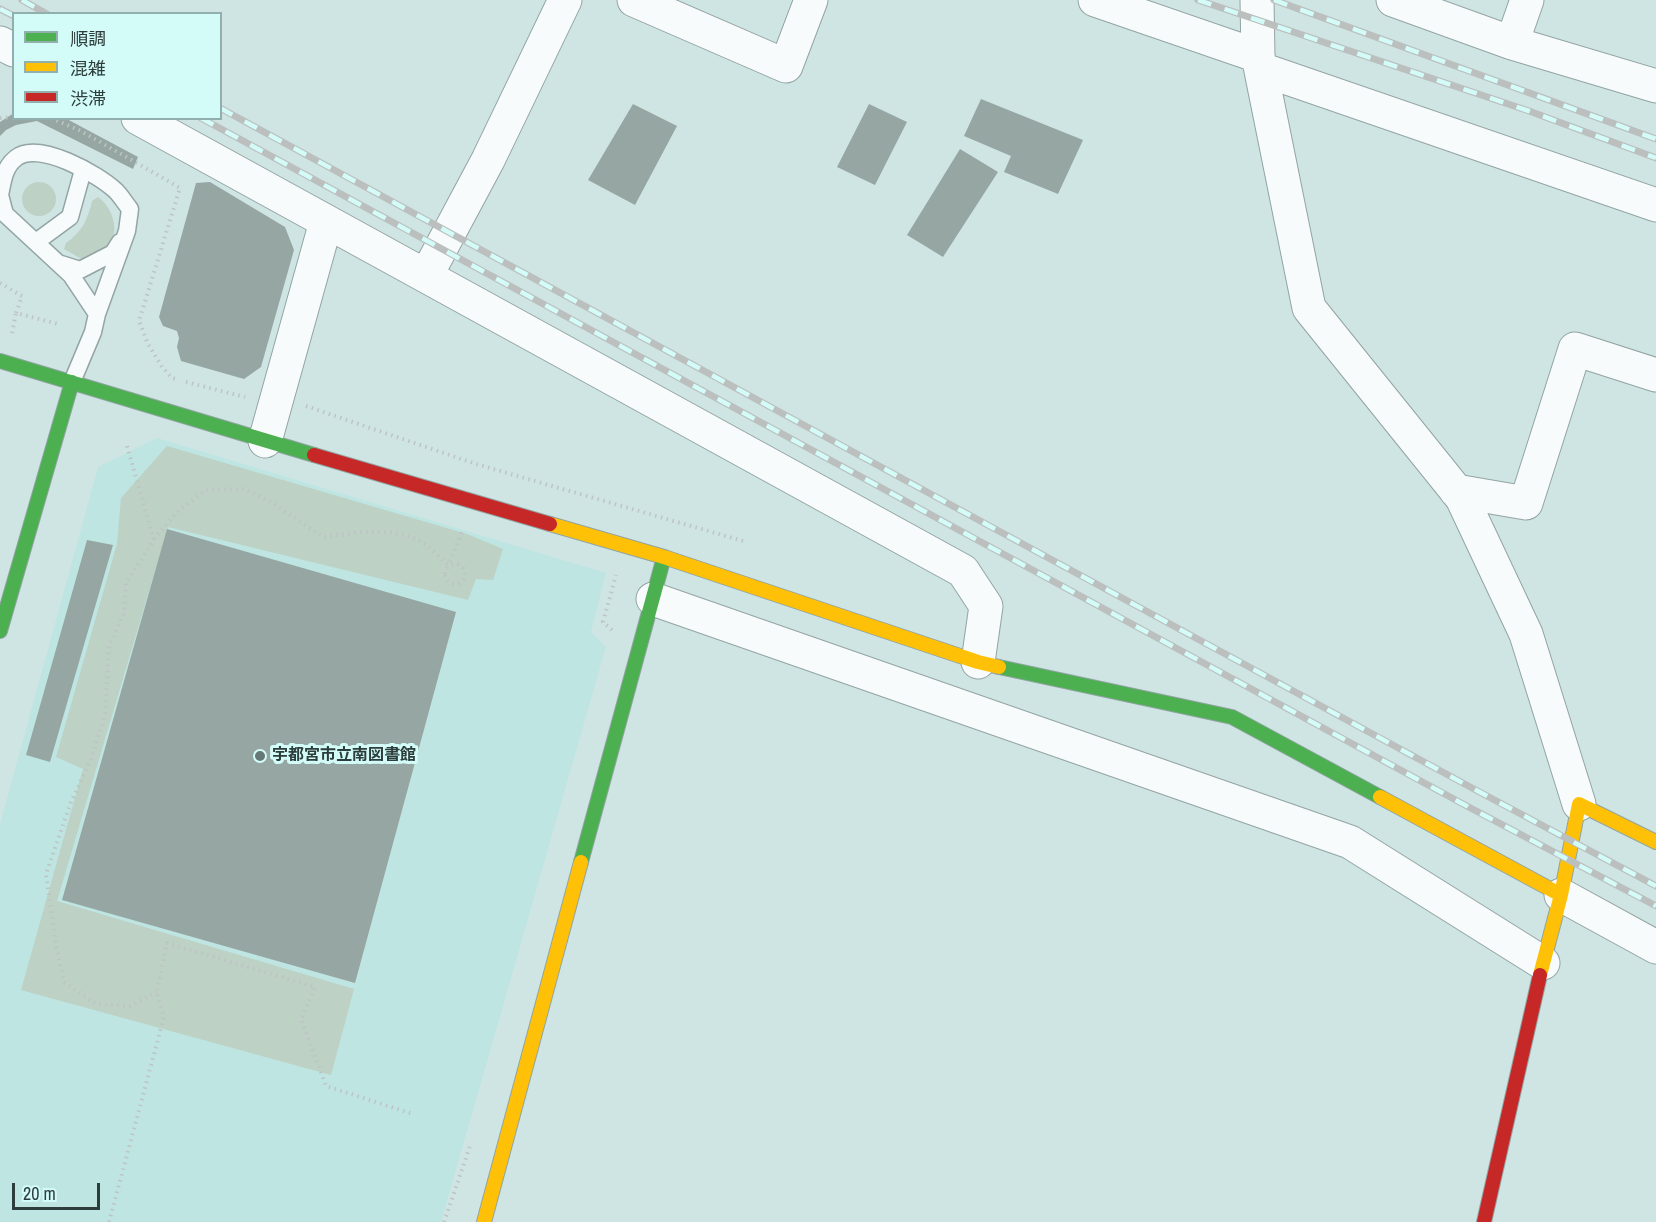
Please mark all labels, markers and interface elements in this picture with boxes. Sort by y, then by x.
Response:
legend [12,12,222,120]
text: 順調 [70,26,106,51]
text: 混雑 [70,56,106,81]
text: 渋滞 [70,86,106,111]
place label: 宇都宮市立南図書館 [272,746,416,766]
marker: 宇都宮市立南図書館 [253,749,267,763]
scale bar [15,1171,104,1209]
text: 20 m [23,1181,56,1206]

